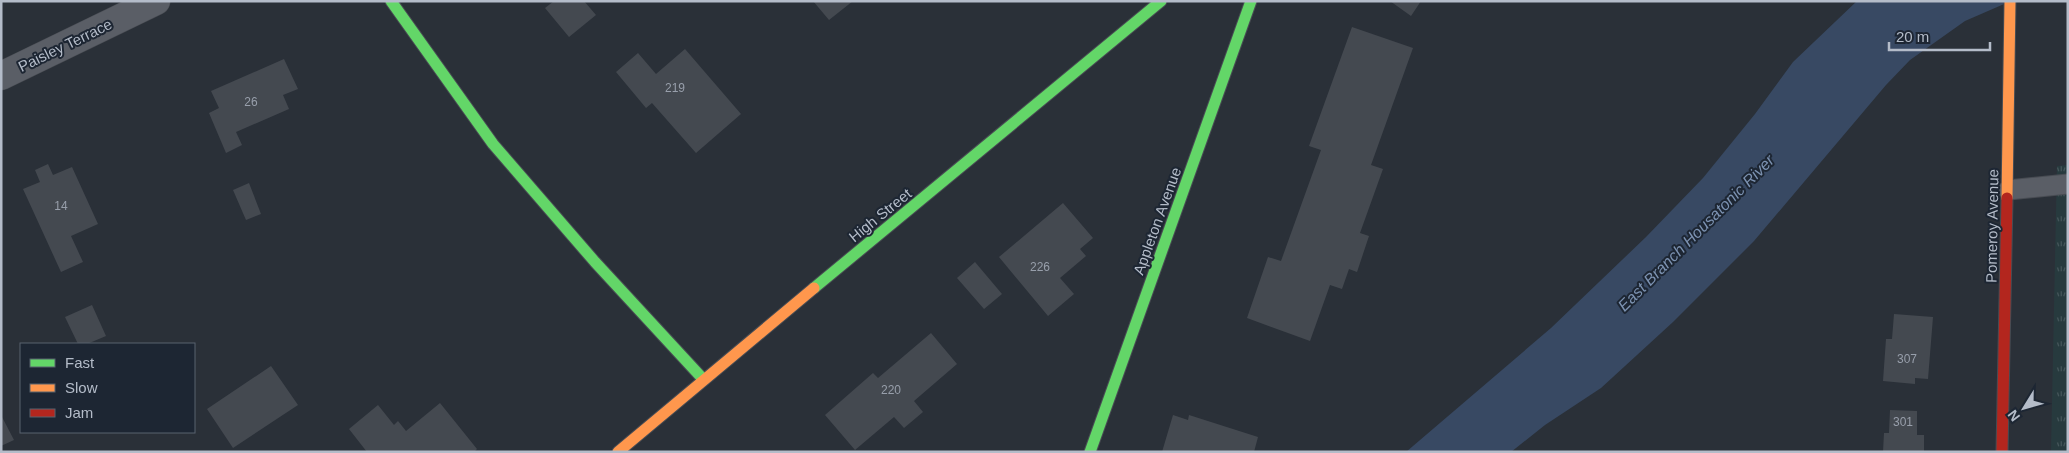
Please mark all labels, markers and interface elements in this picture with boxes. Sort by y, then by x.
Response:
street label: Paisley Terrace [15,15,115,75]
scale bar [1889,20,1990,52]
text: 20 m [1896,28,1929,45]
house number: 219 [665,81,685,95]
house number: 26 [244,95,258,109]
water label: East Branch Housatonic River [1615,151,1778,314]
street label: Appleton Avenue [1130,165,1184,277]
street label: Pomeroy Avenue [1983,169,2001,283]
street label: High Street [845,184,915,245]
house number: 14 [54,199,68,213]
house number: 226 [1030,260,1050,274]
legend [20,343,195,433]
house number: 307 [1897,352,1917,366]
text: Fast [65,354,95,371]
text: Slow [65,379,98,396]
house number: 220 [881,383,901,397]
north arrow [1999,383,2049,433]
text: Jam [65,404,93,421]
text: N [2004,407,2023,425]
house number: 301 [1893,415,1913,429]

